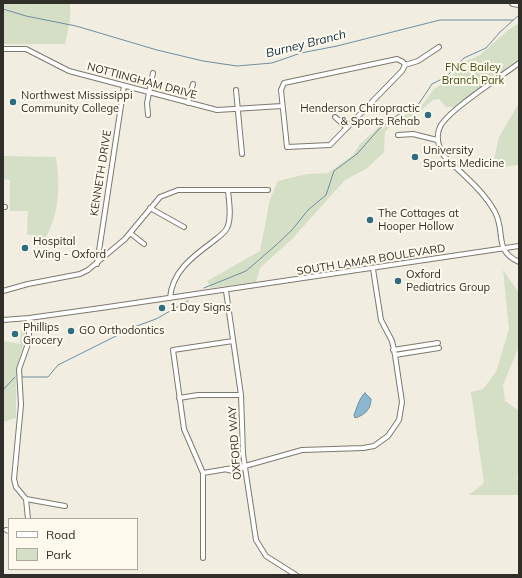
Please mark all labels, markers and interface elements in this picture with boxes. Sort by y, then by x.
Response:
water label: Burney Branch [264,27,348,61]
street label: NOTTIINGHAM DRIVE [86,60,198,102]
park label: FNC Bailey Branch Park [442,61,504,87]
place label: Northwest Mississippi Community College [21,89,133,115]
marker: Northwest Mississippi Community College [8,97,18,107]
place label: Henderson Chiropractic & Sports Rehab [300,102,420,128]
marker: Henderson Chiropractic & Sports Rehab [423,110,433,120]
street label: KENNETH DRIVE [88,129,114,217]
place label: University Sports Medicine [423,144,504,170]
marker: University Sports Medicine [410,152,420,162]
place label: The Cottages at Hooper Hollow [378,207,459,233]
marker: The Cottages at Hooper Hollow [365,215,375,225]
place label: Hospital Wing - Oxford [33,235,106,261]
street label: SOUTH LAMAR BOULEVARD [296,242,446,278]
marker: Hospital Wing - Oxford [20,243,30,253]
place label: Oxford Pediatrics Group [406,268,490,294]
marker: Oxford Pediatrics Group [393,276,403,286]
place label: 1 Day Signs [170,301,231,315]
marker: 1 Day Signs [157,303,167,313]
place label: Phillips Grocery [23,321,63,347]
place label: GO Orthodontics [79,324,164,338]
marker: GO Orthodontics [66,326,76,336]
marker: Phillips Grocery [10,329,20,339]
street label: OXFORD WAY [226,406,244,480]
legend [8,518,138,570]
text: Road [46,527,75,542]
text: Park [46,547,71,562]

